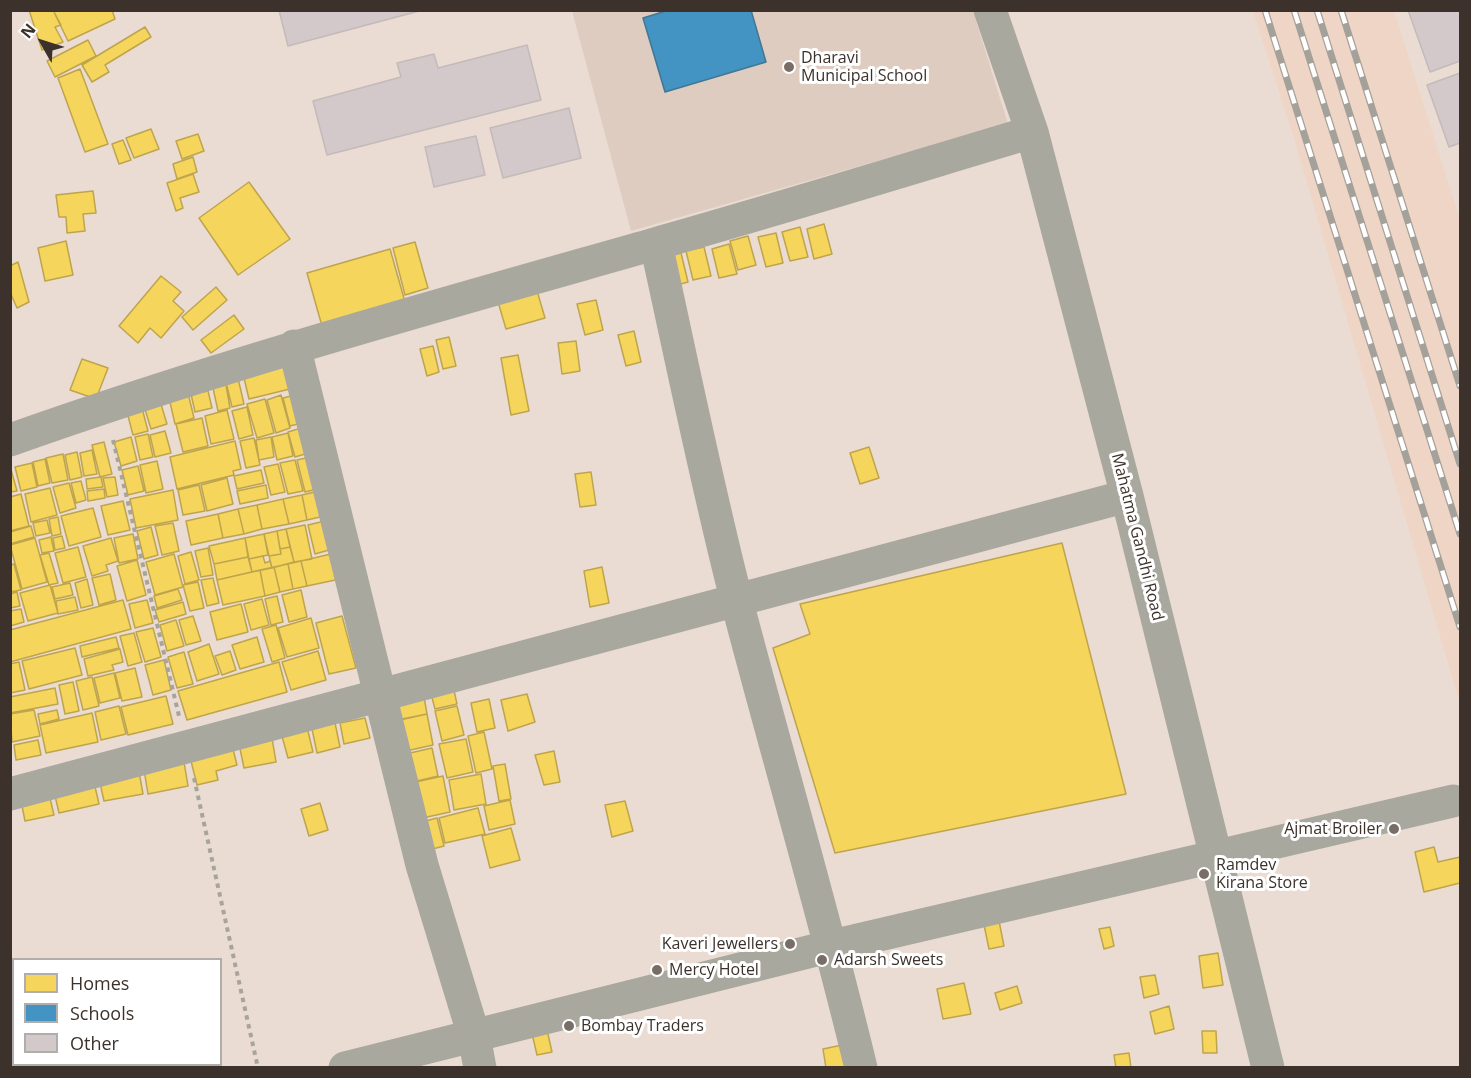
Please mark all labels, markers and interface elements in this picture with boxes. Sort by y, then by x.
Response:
north arrow [12,12,72,72]
text: N [15,19,41,43]
place label: Dharavi Municipal School [801,48,927,86]
marker: Dharavi Municipal School [782,60,796,74]
street label: Mahatma Gandhi Road [1107,451,1167,623]
place label: Ajmat Broiler [1284,819,1382,839]
marker: Ajmat Broiler [1387,822,1401,836]
place label: Ramdev Kirana Store [1216,855,1308,893]
marker: Ramdev Kirana Store [1197,867,1211,881]
place label: Kaveri Jewellers [662,934,778,954]
marker: Kaveri Jewellers [783,937,797,951]
place label: Adarsh Sweets [834,950,943,970]
marker: Adarsh Sweets [815,953,829,967]
legend [12,958,222,1066]
place label: Mercy Hotel [669,960,759,980]
marker: Mercy Hotel [650,963,664,977]
text: Homes [70,971,129,995]
text: Schools [70,1001,134,1025]
place label: Bombay Traders [581,1016,704,1036]
marker: Bombay Traders [562,1019,576,1033]
text: Other [70,1031,119,1055]

